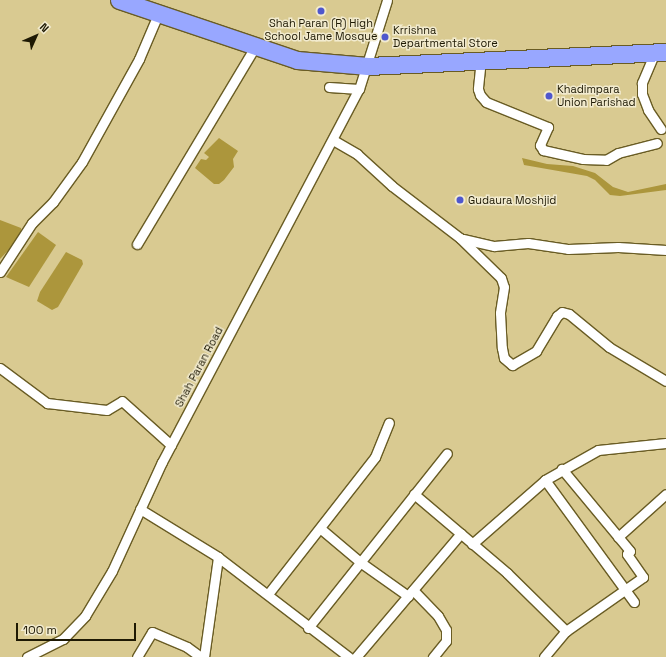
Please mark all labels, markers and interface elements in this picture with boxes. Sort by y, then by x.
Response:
marker: Shah Paran (R) High School Jame Mosque [316,6,326,16]
north arrow [16,16,56,56]
place label: Shah Paran (R) High School Jame Mosque [265,17,377,43]
text: N [37,20,52,35]
place label: Krrishna Departmental Store [393,24,498,50]
marker: Krrishna Departmental Store [380,32,390,42]
place label: Khadimpara Union Parishad [557,83,636,109]
marker: Khadimpara Union Parishad [544,91,554,101]
place label: Gudaura Moshjid [468,193,556,207]
marker: Gudaura Moshjid [455,195,465,205]
street label: Shah Paran Road [172,325,226,409]
scale bar [18,615,138,641]
text: 100 m [23,622,57,638]

